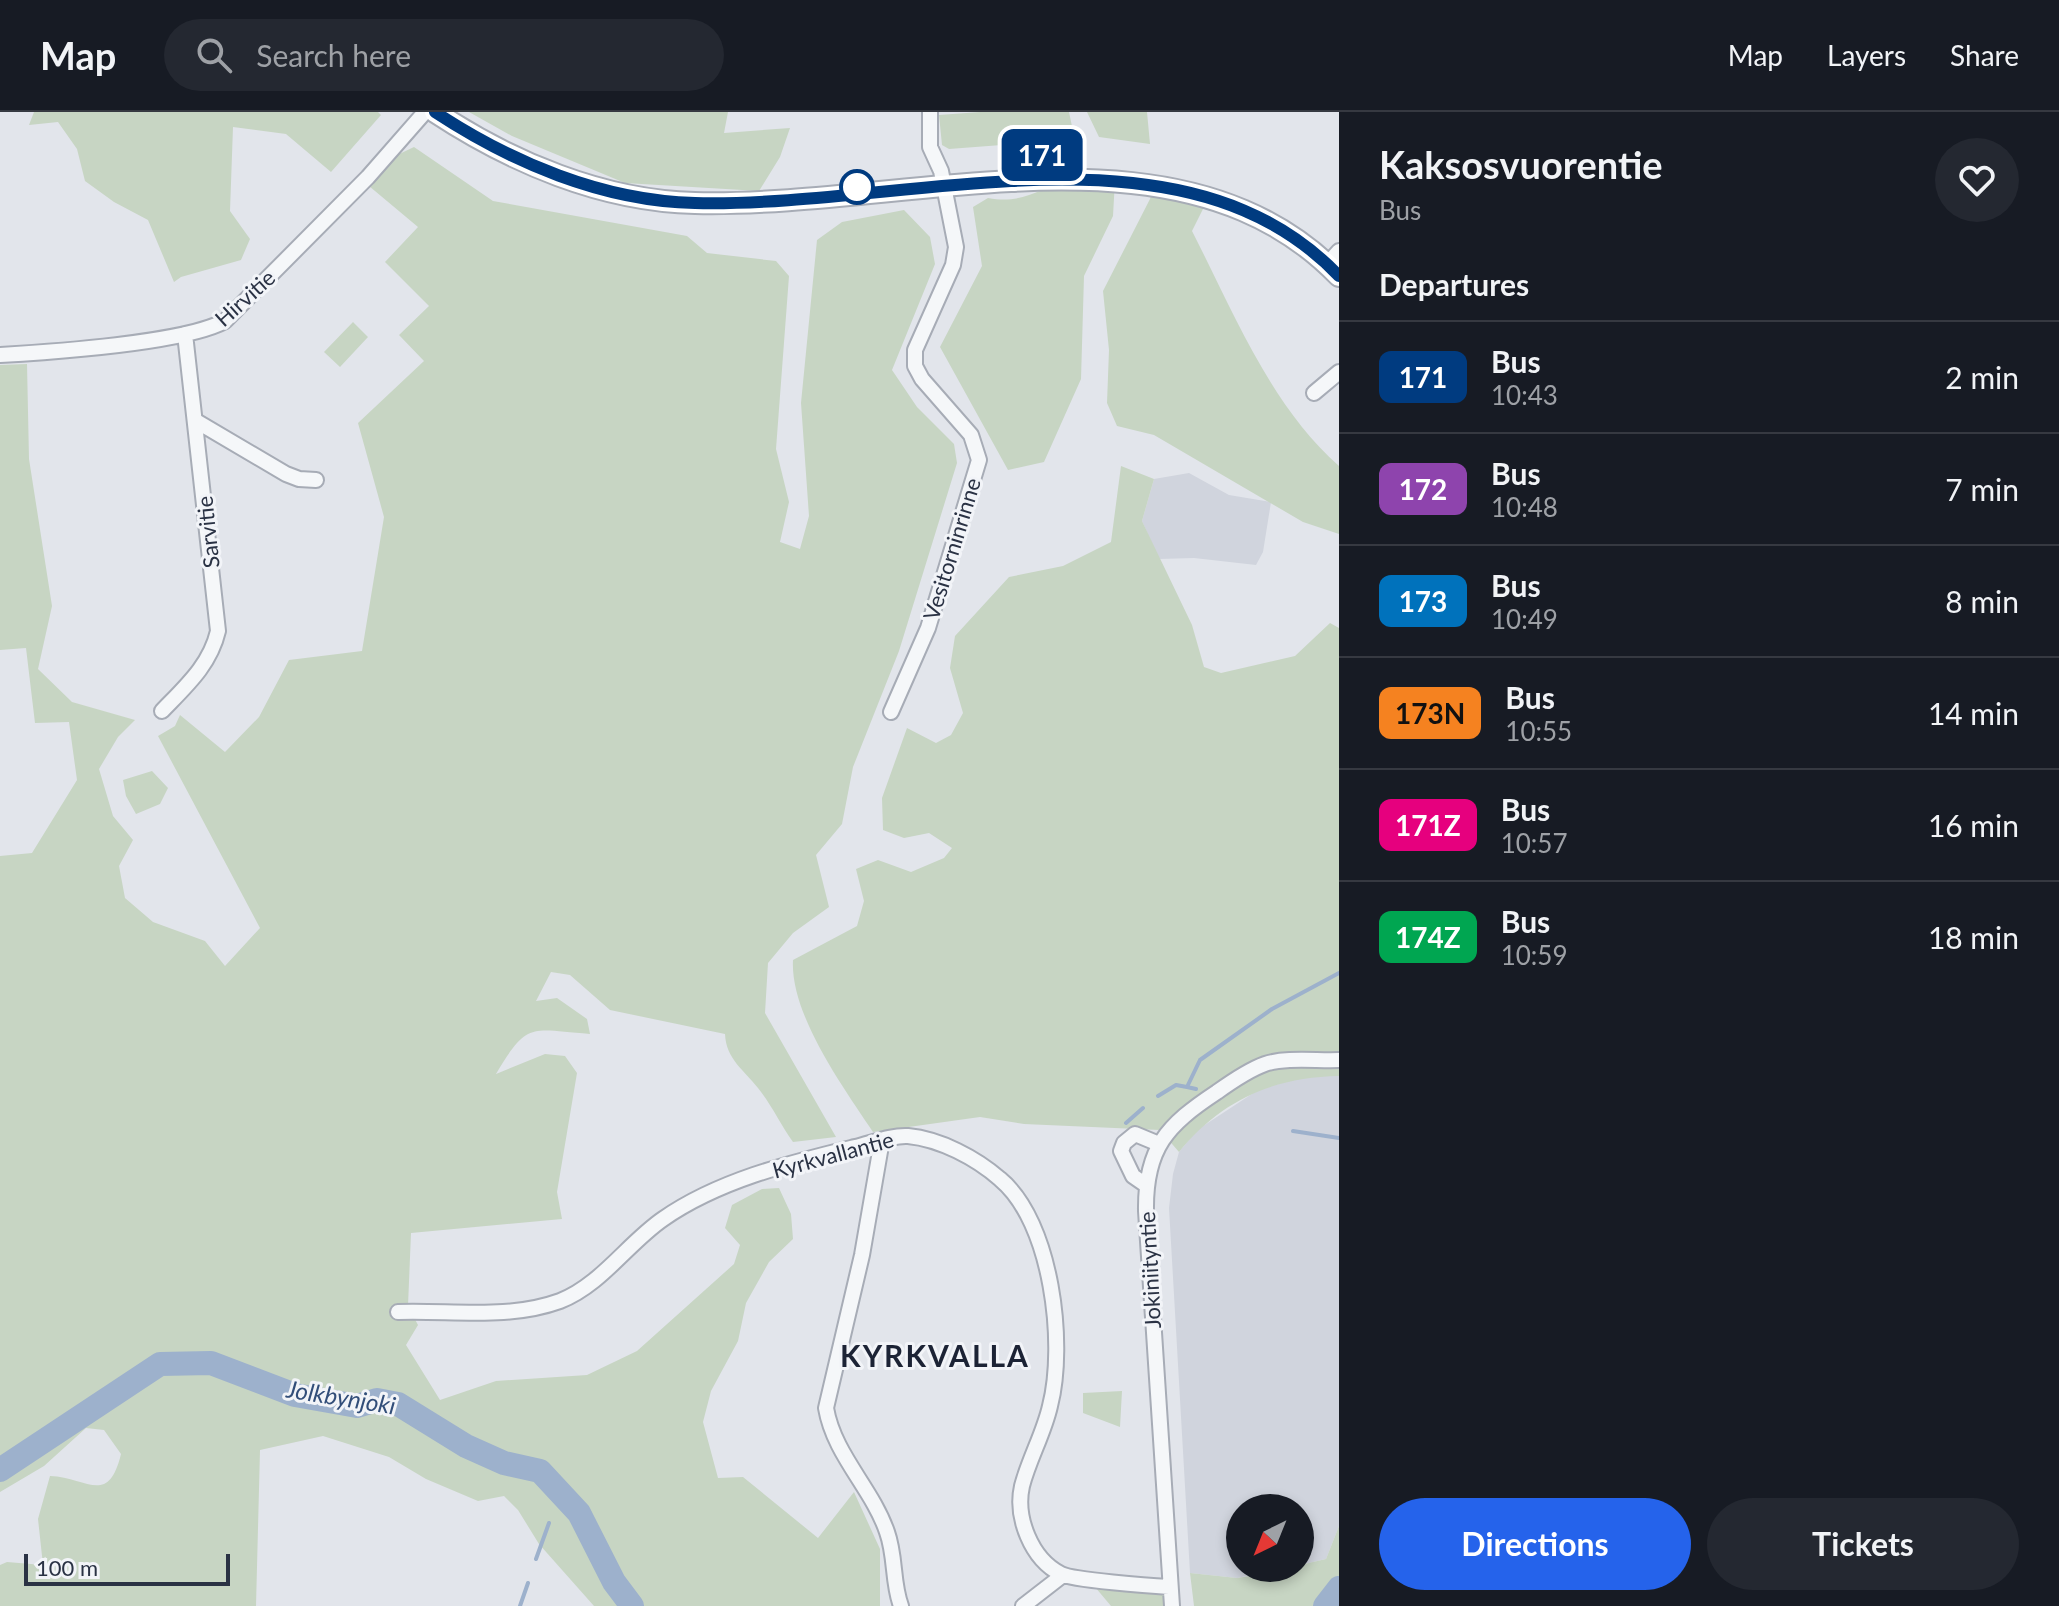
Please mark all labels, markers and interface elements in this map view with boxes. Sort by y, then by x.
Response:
search box [164,19,724,91]
text: Map [40,32,116,78]
icon: search [192,33,236,77]
text: Search here [256,37,411,73]
text: Map [1728,38,1783,72]
text: Layers [1827,38,1906,72]
text: Share [1950,38,2019,72]
line badge: 171 [996,129,1088,181]
text: 171 [1018,138,1066,172]
button: heart [1935,138,2019,222]
text: Kaksosvuorentie [1379,141,1663,187]
unlabelled marker [840,170,874,204]
text: Bus [1379,194,1421,226]
street label: Hirvitie [209,264,280,332]
text: Departures [1379,266,1529,302]
text: Bus [1491,343,1541,379]
text: 2 min [1945,359,2019,395]
text: 171 [1399,360,1447,394]
text: 10:43 [1491,379,1558,411]
text: Bus [1491,455,1541,491]
text: 7 min [1945,471,2019,507]
text: 172 [1399,472,1447,506]
street label: Vesitorninrinne [917,474,986,623]
text: 10:48 [1491,491,1558,523]
street label: Sarvitie [190,495,225,570]
text: Bus [1491,567,1541,603]
text: 8 min [1945,583,2019,619]
text: 173 [1399,584,1447,618]
text: 10:49 [1491,603,1558,635]
text: Bus [1505,679,1555,715]
text: 14 min [1928,695,2019,731]
text: 173N [1395,696,1465,730]
text: 10:55 [1505,715,1572,747]
text: Bus [1501,791,1550,827]
text: 16 min [1928,807,2019,843]
text: 171Z [1395,808,1461,842]
text: 10:57 [1501,827,1568,859]
text: Bus [1501,903,1550,939]
text: 18 min [1928,919,2019,955]
text: 174Z [1395,920,1461,954]
text: 10:59 [1501,939,1568,971]
street label: Kyrkvallantie [769,1125,897,1184]
street label: Jokiniityntie [1133,1211,1166,1329]
district label: KYRKVALLA [840,1337,1030,1373]
water label: Jolkbynjoki [284,1373,398,1420]
north arrow [1226,1494,1314,1582]
map controls [1226,1494,1314,1582]
button: Directions [1379,1498,1691,1590]
button: Tickets [1707,1498,2019,1590]
scale bar [24,1550,230,1586]
text: 100 m [36,1554,98,1581]

